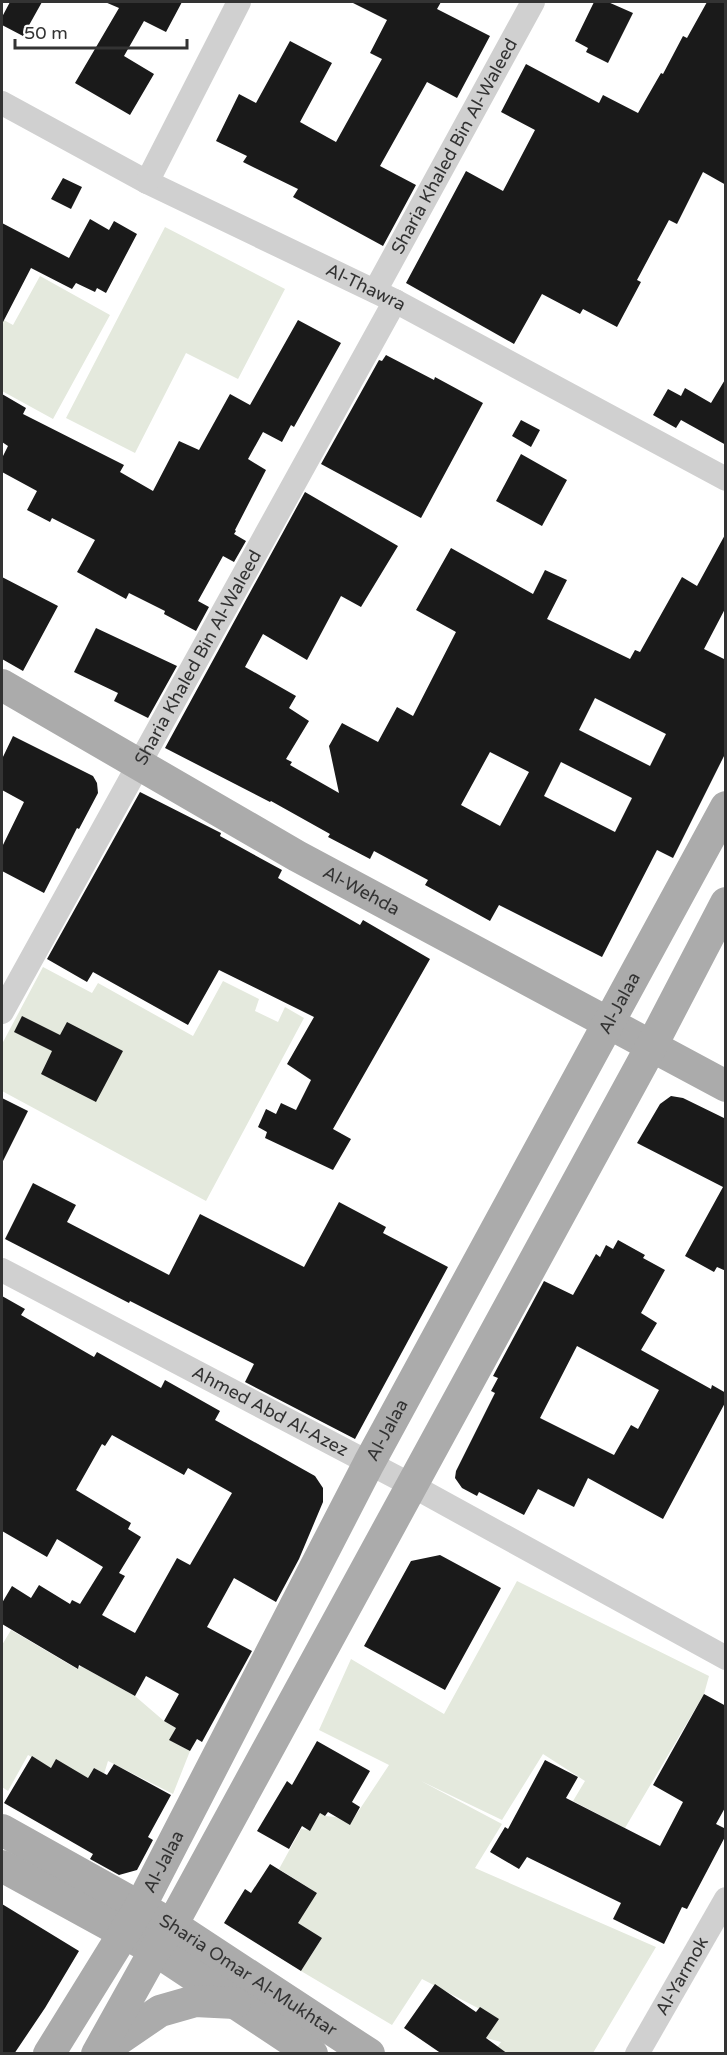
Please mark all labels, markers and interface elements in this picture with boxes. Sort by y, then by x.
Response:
scale bar [15,12,188,50]
text: 50 m [24,22,68,44]
street label: Sharia Khaled Bin Al-Waleed [386,35,522,258]
street label: Al-Thawra [322,259,410,316]
street label: Sharia Khaled Bin Al-Waleed [130,546,266,769]
street label: Al-Wehda [319,861,404,920]
street label: Al-Jalaa [593,968,645,1038]
street label: Ahmed Abd Al-Azez [188,1361,352,1461]
street label: Al-Jalaa [361,1395,413,1465]
street label: Al-Jalaa [138,1827,189,1897]
street label: Sharia Omar Al-Mukhtar [156,1909,341,2041]
street label: Al-Yarmok [651,1932,713,2019]

